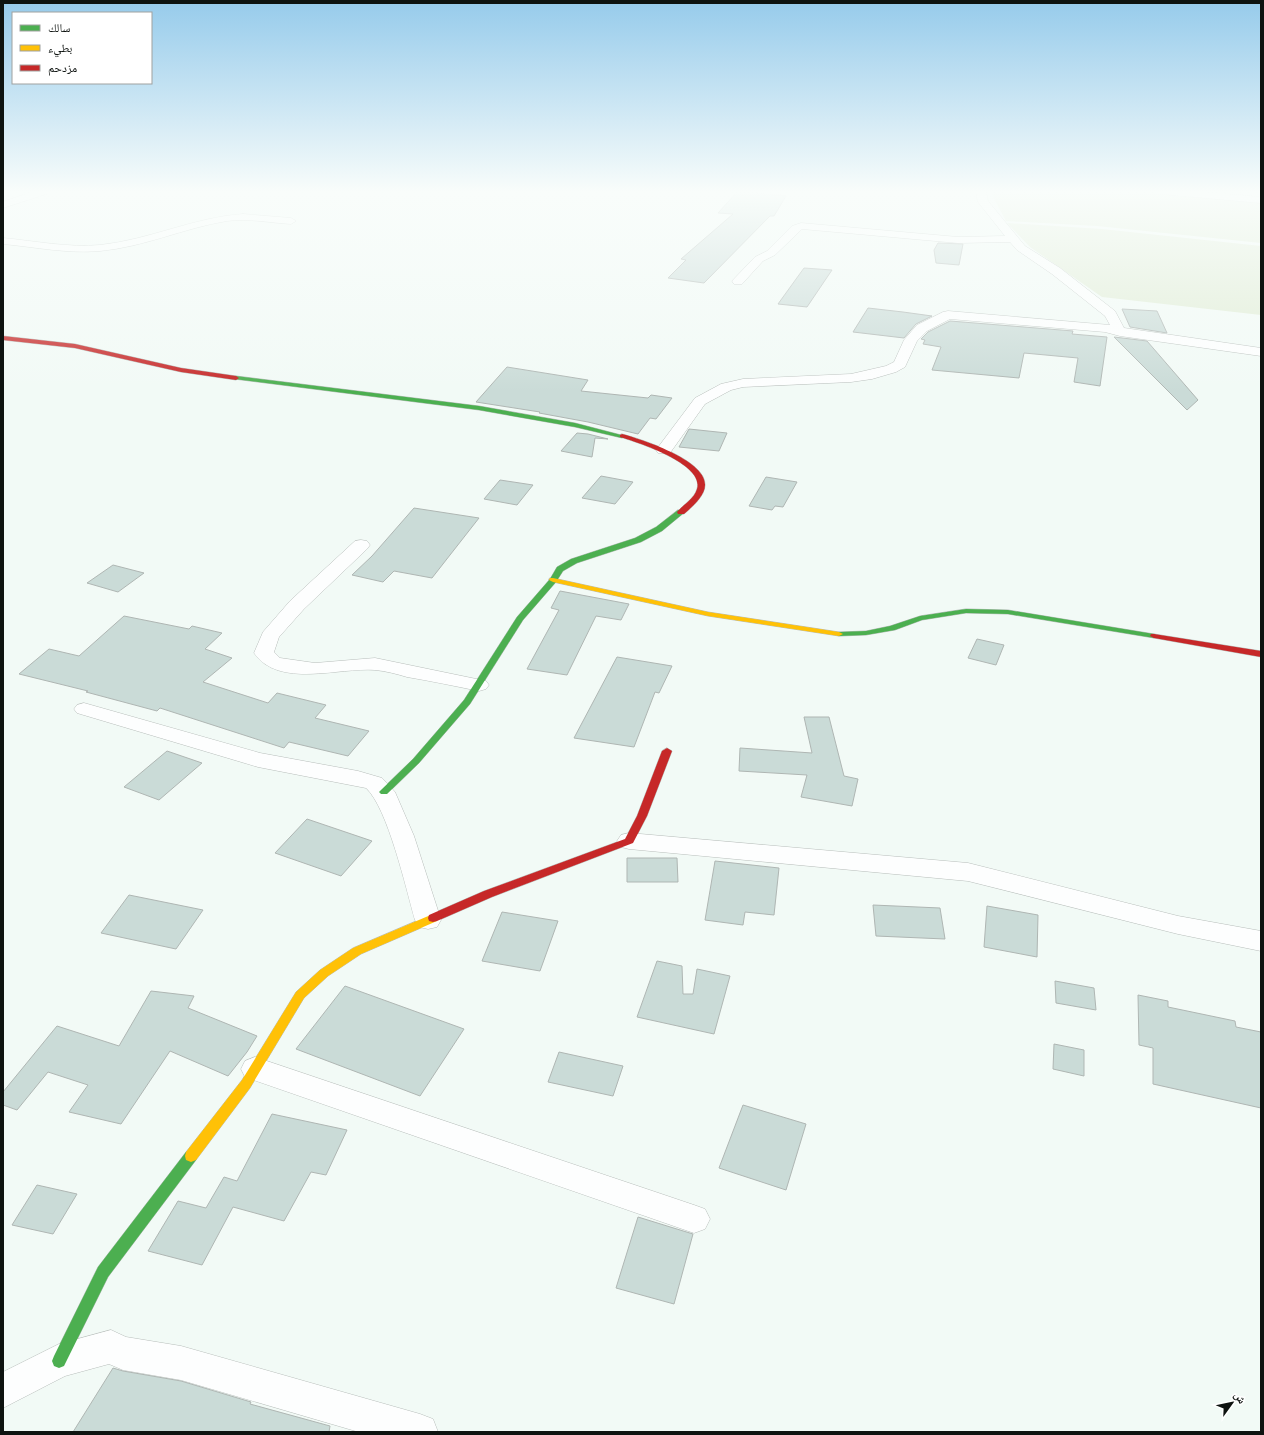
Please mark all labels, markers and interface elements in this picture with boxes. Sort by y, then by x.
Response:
legend [12,12,152,84]
text: سالك [48,22,70,34]
text: بطيء [48,42,72,58]
text: مزدحم [48,62,77,76]
north arrow [1212,1383,1252,1423]
text: ش [1230,1390,1248,1407]

